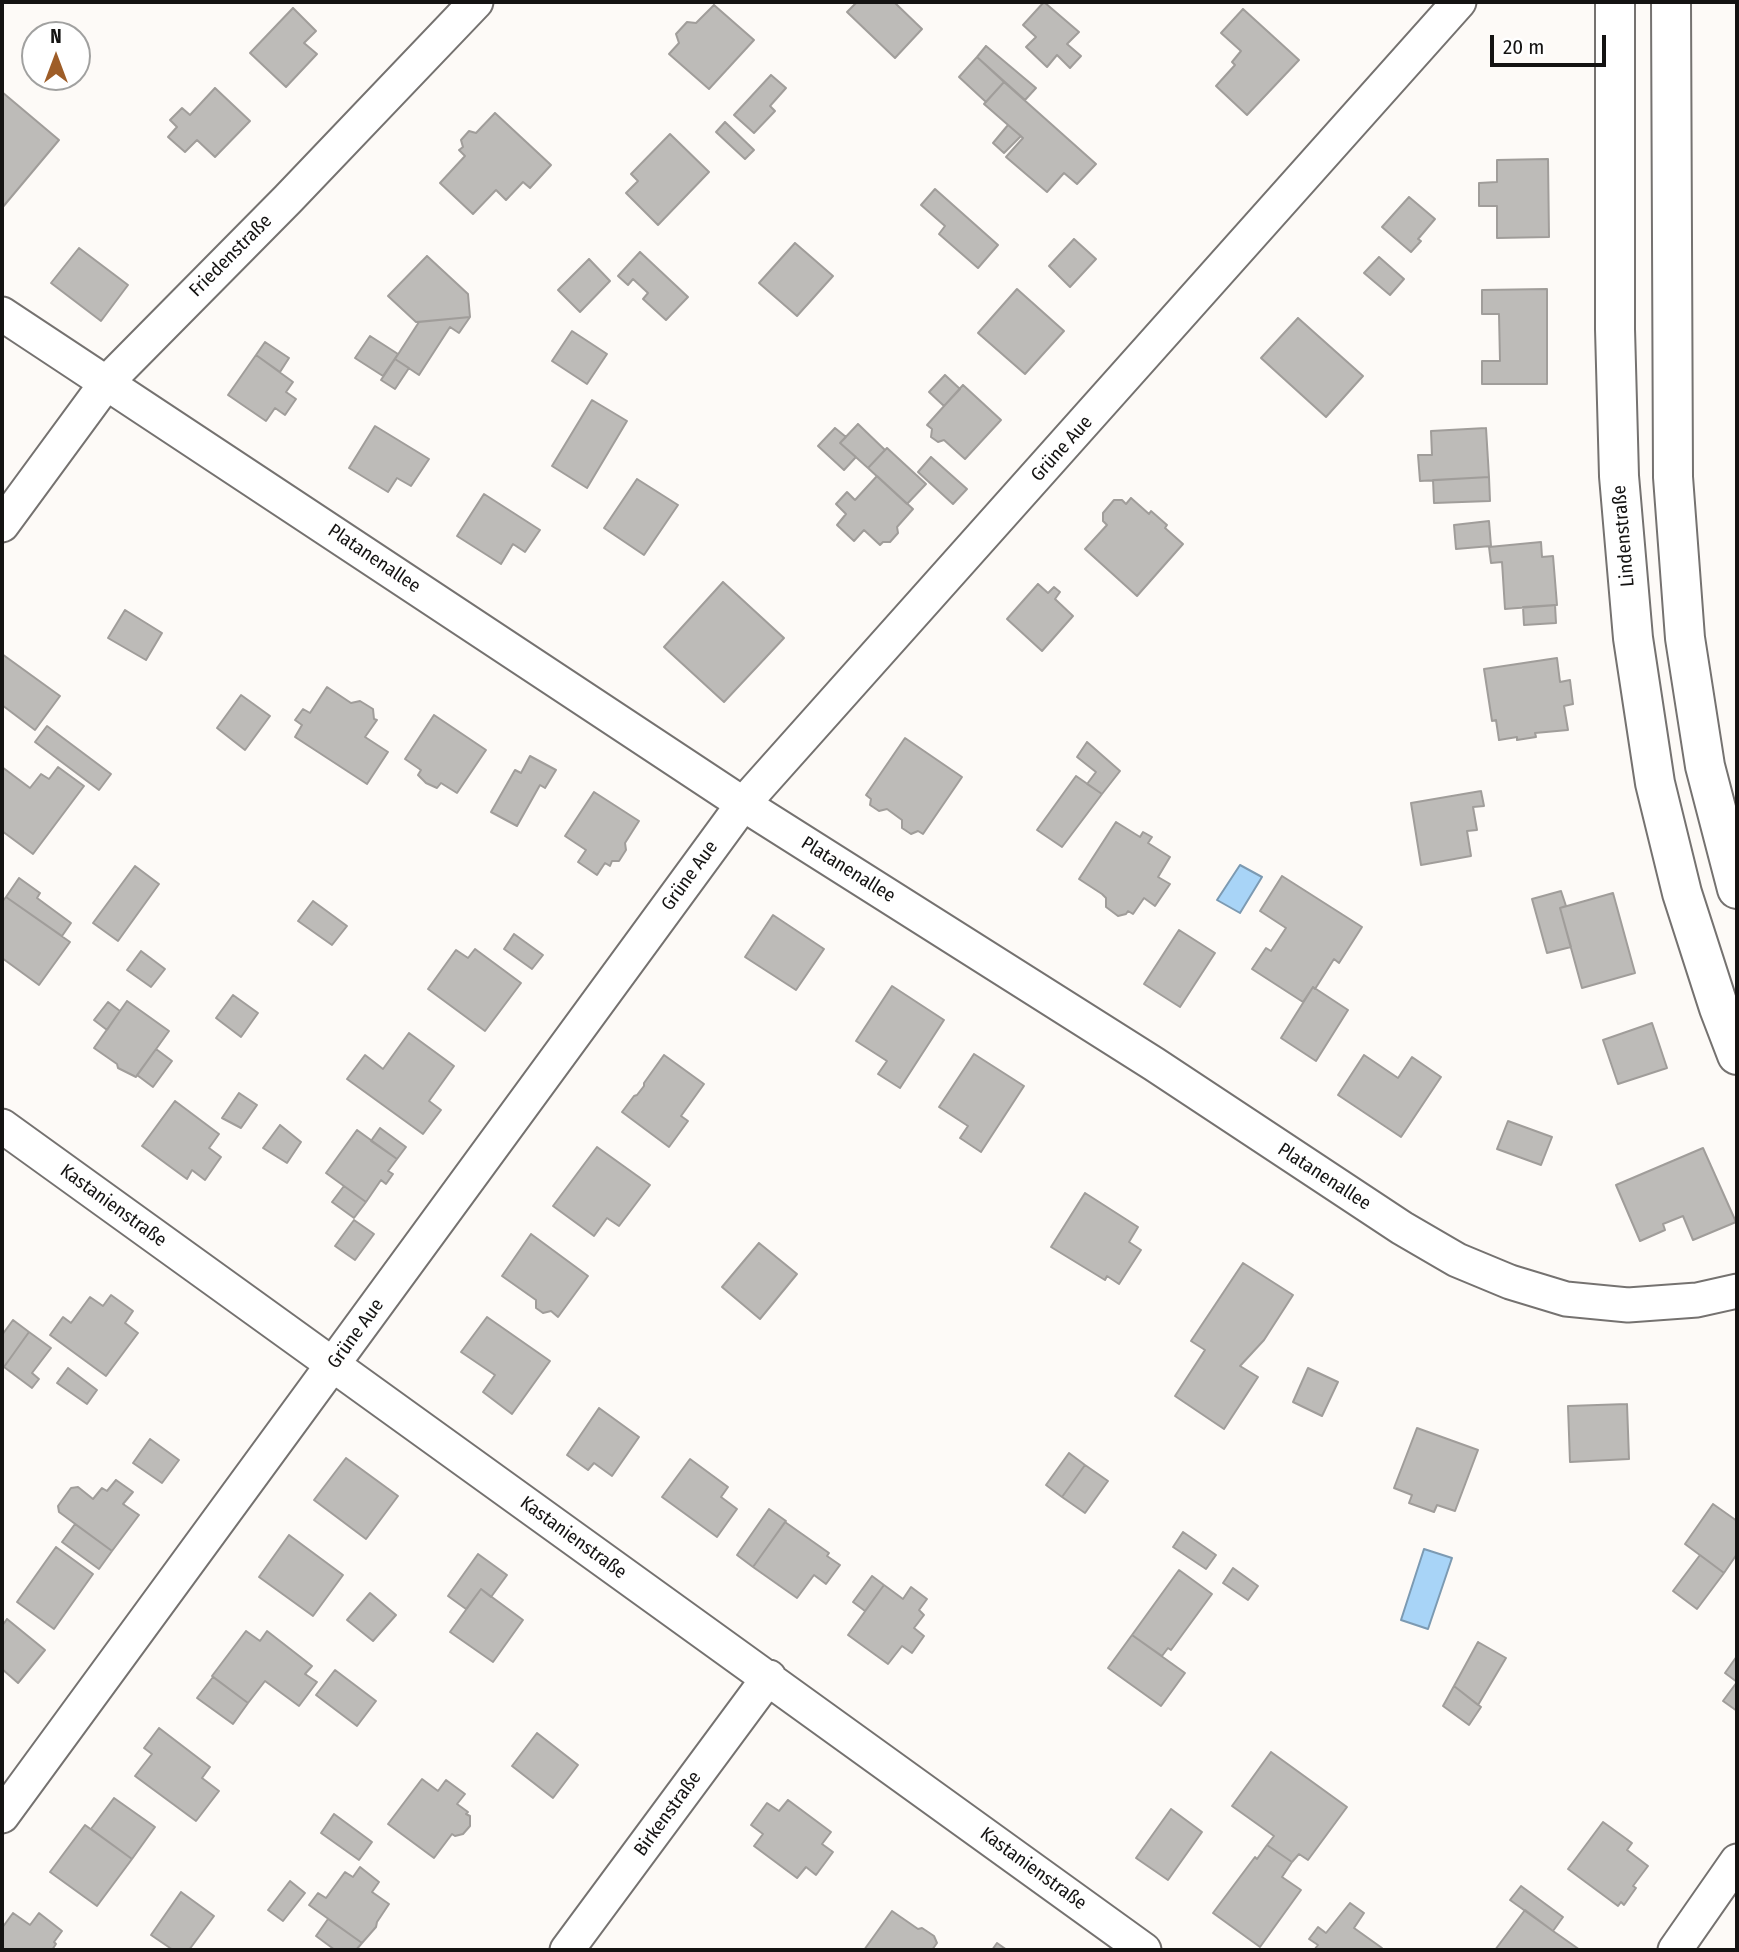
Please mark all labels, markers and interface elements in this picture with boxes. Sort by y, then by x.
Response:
north arrow [21,21,91,91]
scale bar [1494,21,1610,65]
text: N [50,25,62,48]
text: 20 m [1503,34,1544,60]
street label: Friedenstraße [185,210,277,302]
street label: Grüne Aue [1027,411,1097,487]
street label: Lindenstraße [1608,484,1640,588]
street label: Platanenallee [323,520,425,598]
street label: Platanenallee [797,832,899,908]
street label: Grüne Aue [657,837,723,915]
street label: Platanenallee [1273,1138,1375,1216]
street label: Kastanienstraße [55,1160,171,1252]
street label: Grüne Aue [323,1295,389,1373]
street label: Kastanienstraße [515,1492,631,1584]
street label: Birkenstraße [630,1767,706,1861]
street label: Kastanienstraße [975,1823,1091,1915]

